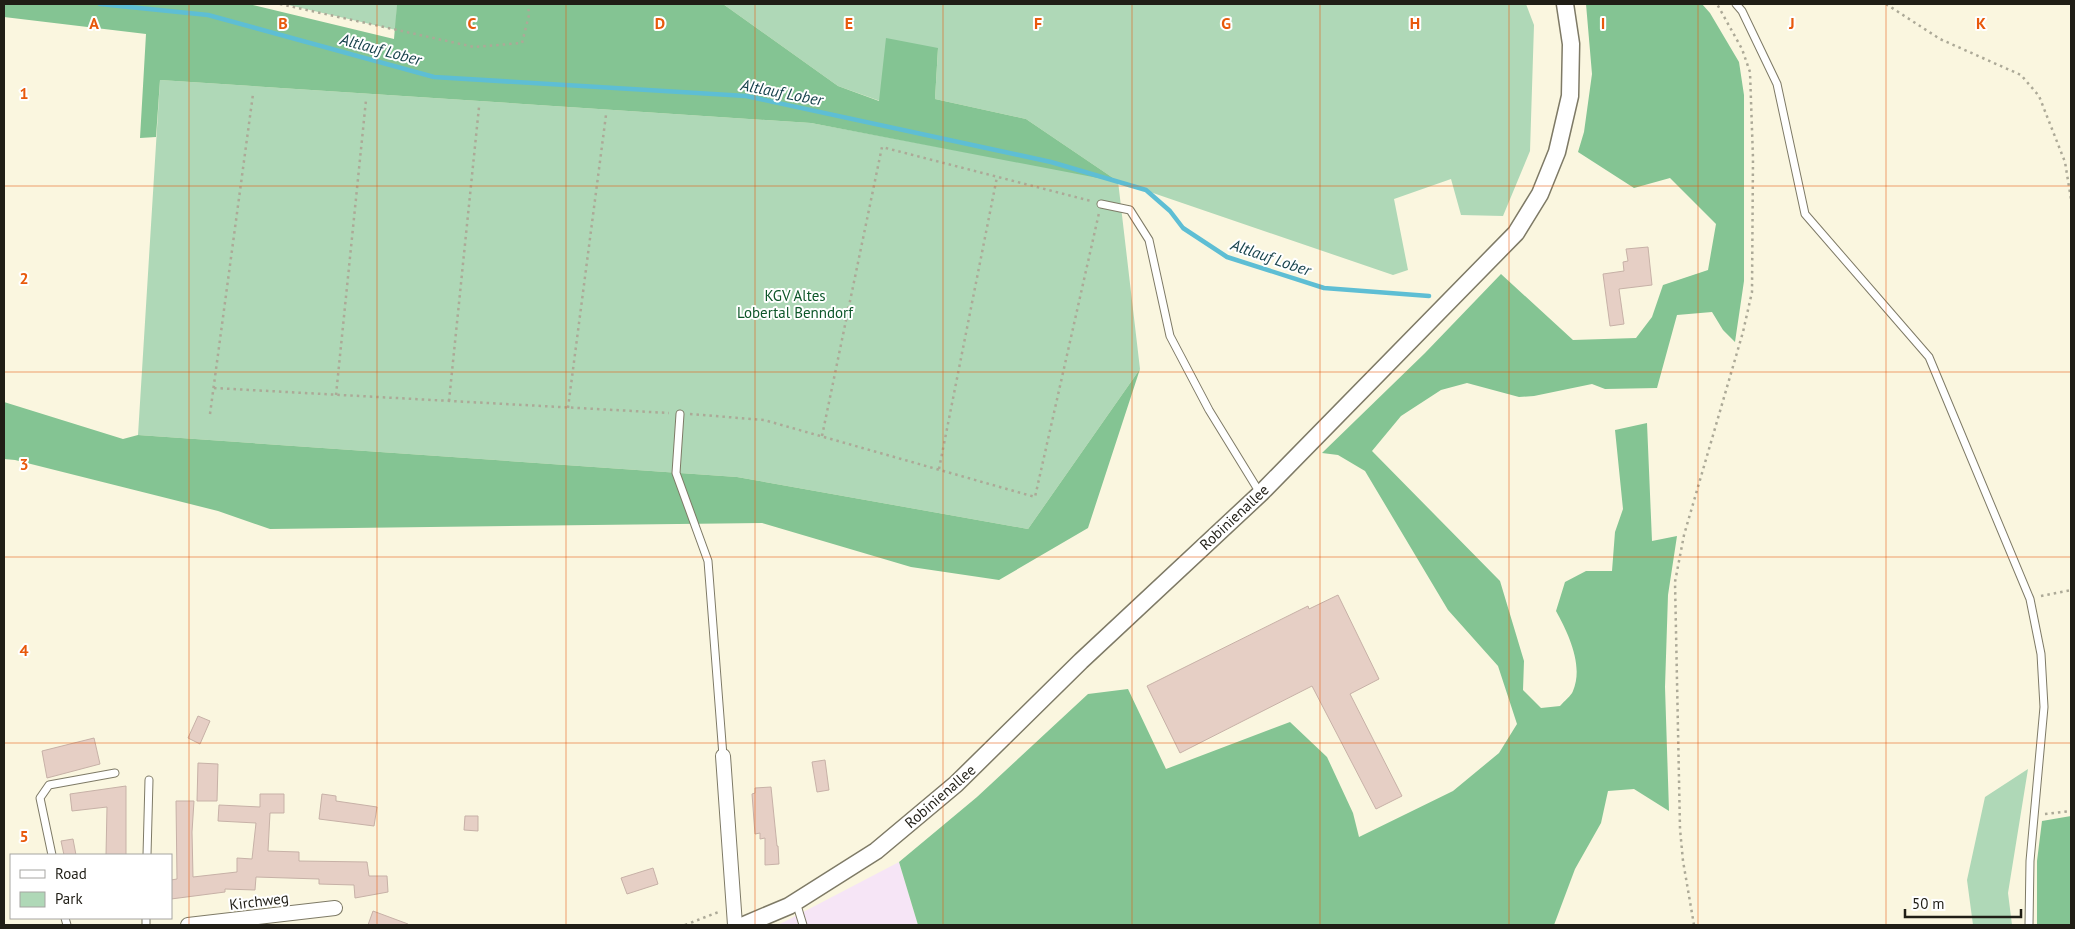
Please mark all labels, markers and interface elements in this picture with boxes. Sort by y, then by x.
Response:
text: A [89,13,99,33]
text: B [278,13,288,33]
text: C [468,13,477,33]
text: D [655,13,665,33]
text: E [845,13,853,33]
text: F [1034,13,1042,33]
text: G [1221,13,1231,33]
text: H [1410,13,1420,33]
text: I [1601,13,1605,33]
text: J [1788,13,1795,33]
text: K [1976,13,1986,33]
water label: Altlauf Lober [337,28,425,70]
water label: Altlauf Lober [738,74,826,110]
text: 1 [19,83,29,103]
water label: Altlauf Lober [1227,234,1315,281]
text: 2 [19,268,29,288]
park label: KGV Altes Lobertal Benndorf [737,286,854,322]
text: 3 [19,454,29,474]
street label: Robinienallee [1195,480,1273,554]
text: 4 [19,640,29,660]
street label: Robinienallee [901,760,979,832]
text: 5 [19,826,29,846]
legend [10,854,172,919]
text: Road [55,864,87,883]
scale bar [1905,886,2021,918]
street label: Kirchweg [228,888,290,914]
text: Park [55,889,83,908]
text: 50 m [1912,894,1945,913]

